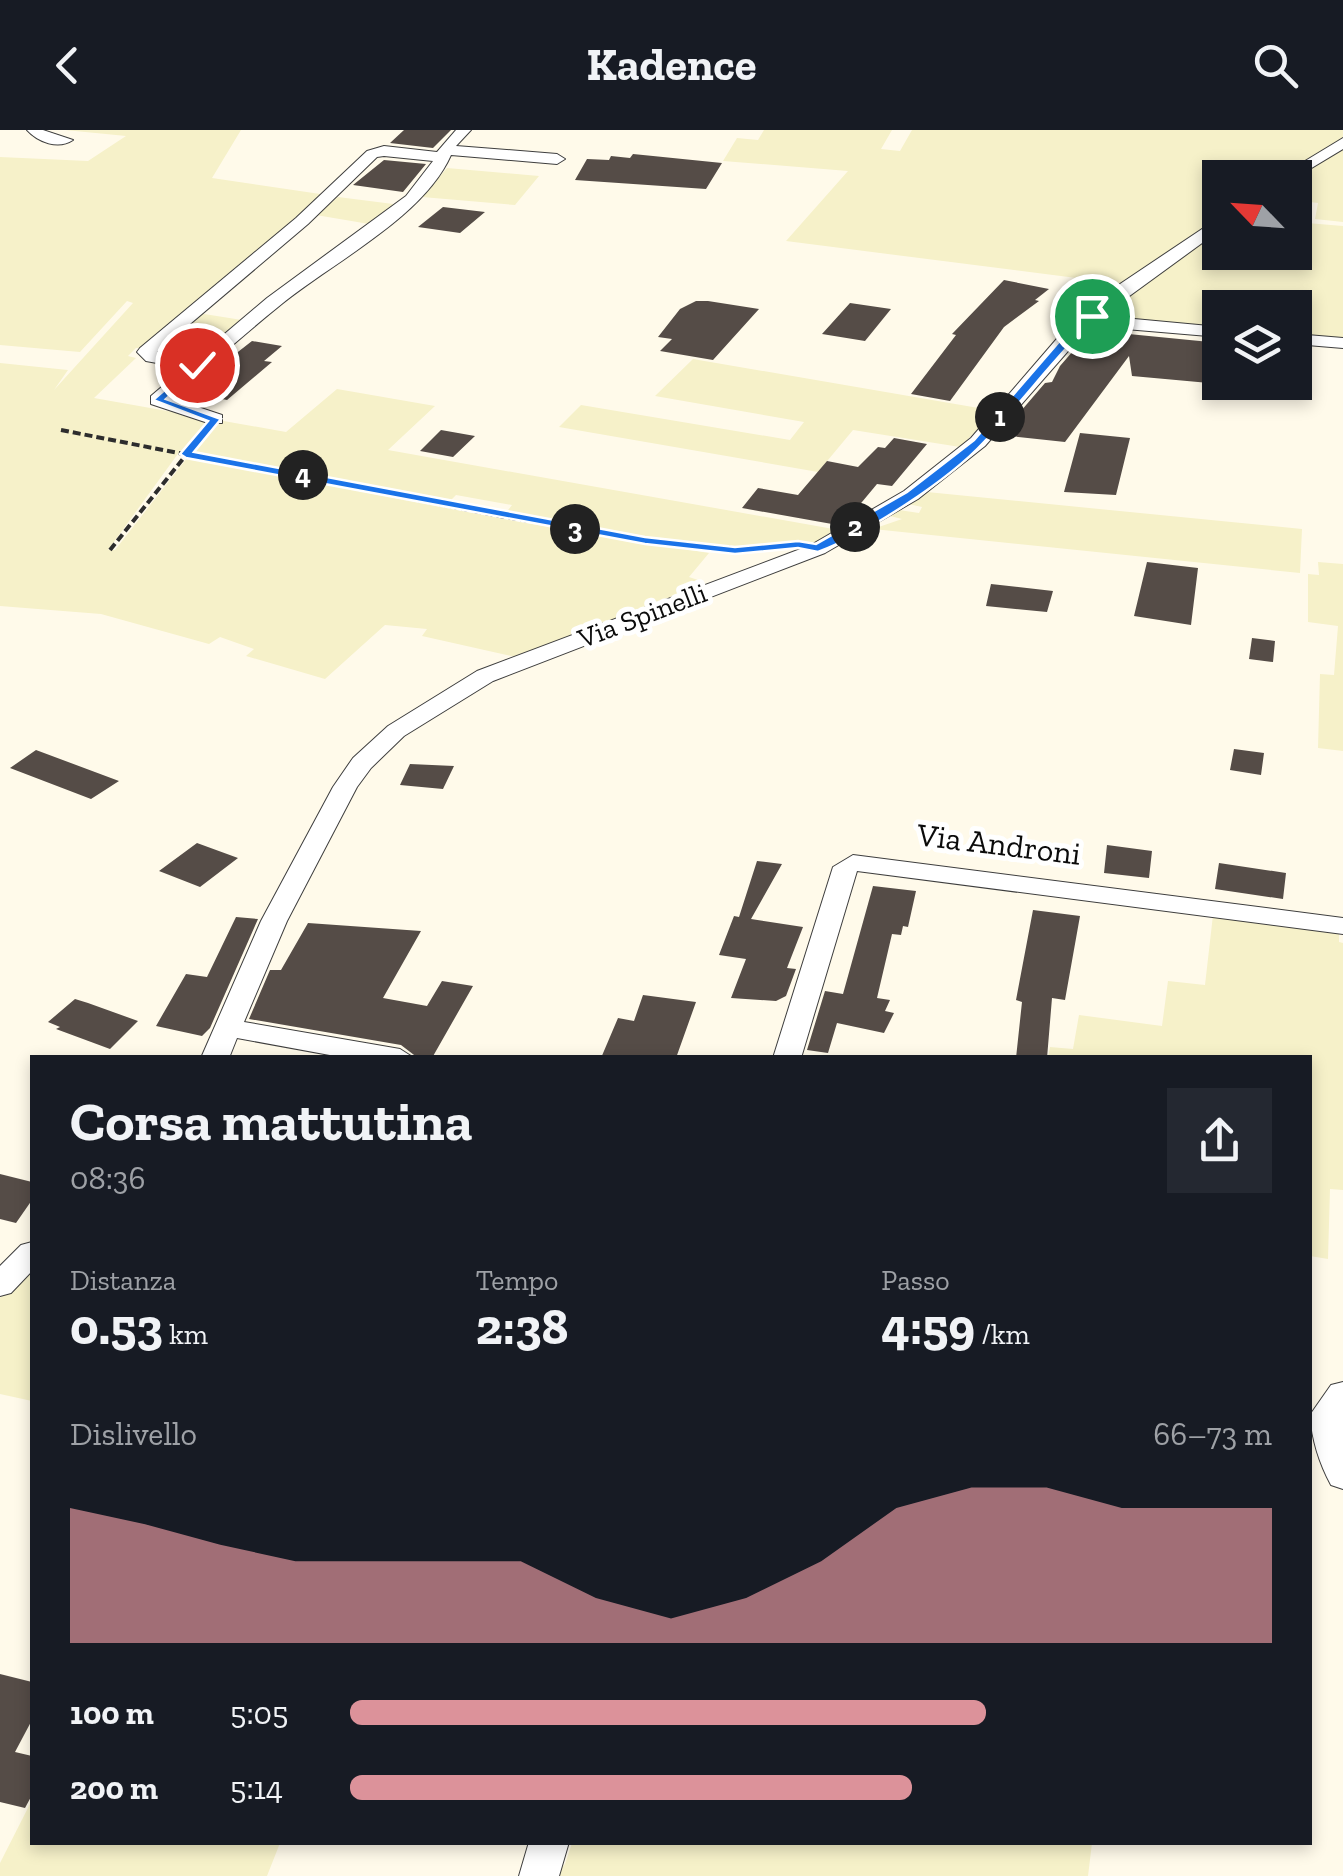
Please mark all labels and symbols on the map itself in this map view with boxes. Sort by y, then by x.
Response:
north arrow [1202,160,1312,270]
pin [1050,274,1135,359]
pin [155,323,240,408]
pin: 1 [975,392,1025,442]
pin: 4 [278,450,328,500]
pin: 2 [830,502,880,552]
pin: 3 [550,504,600,554]
street label: Via Spinelli [572,576,711,655]
street label: Via Androni [914,815,1083,873]

